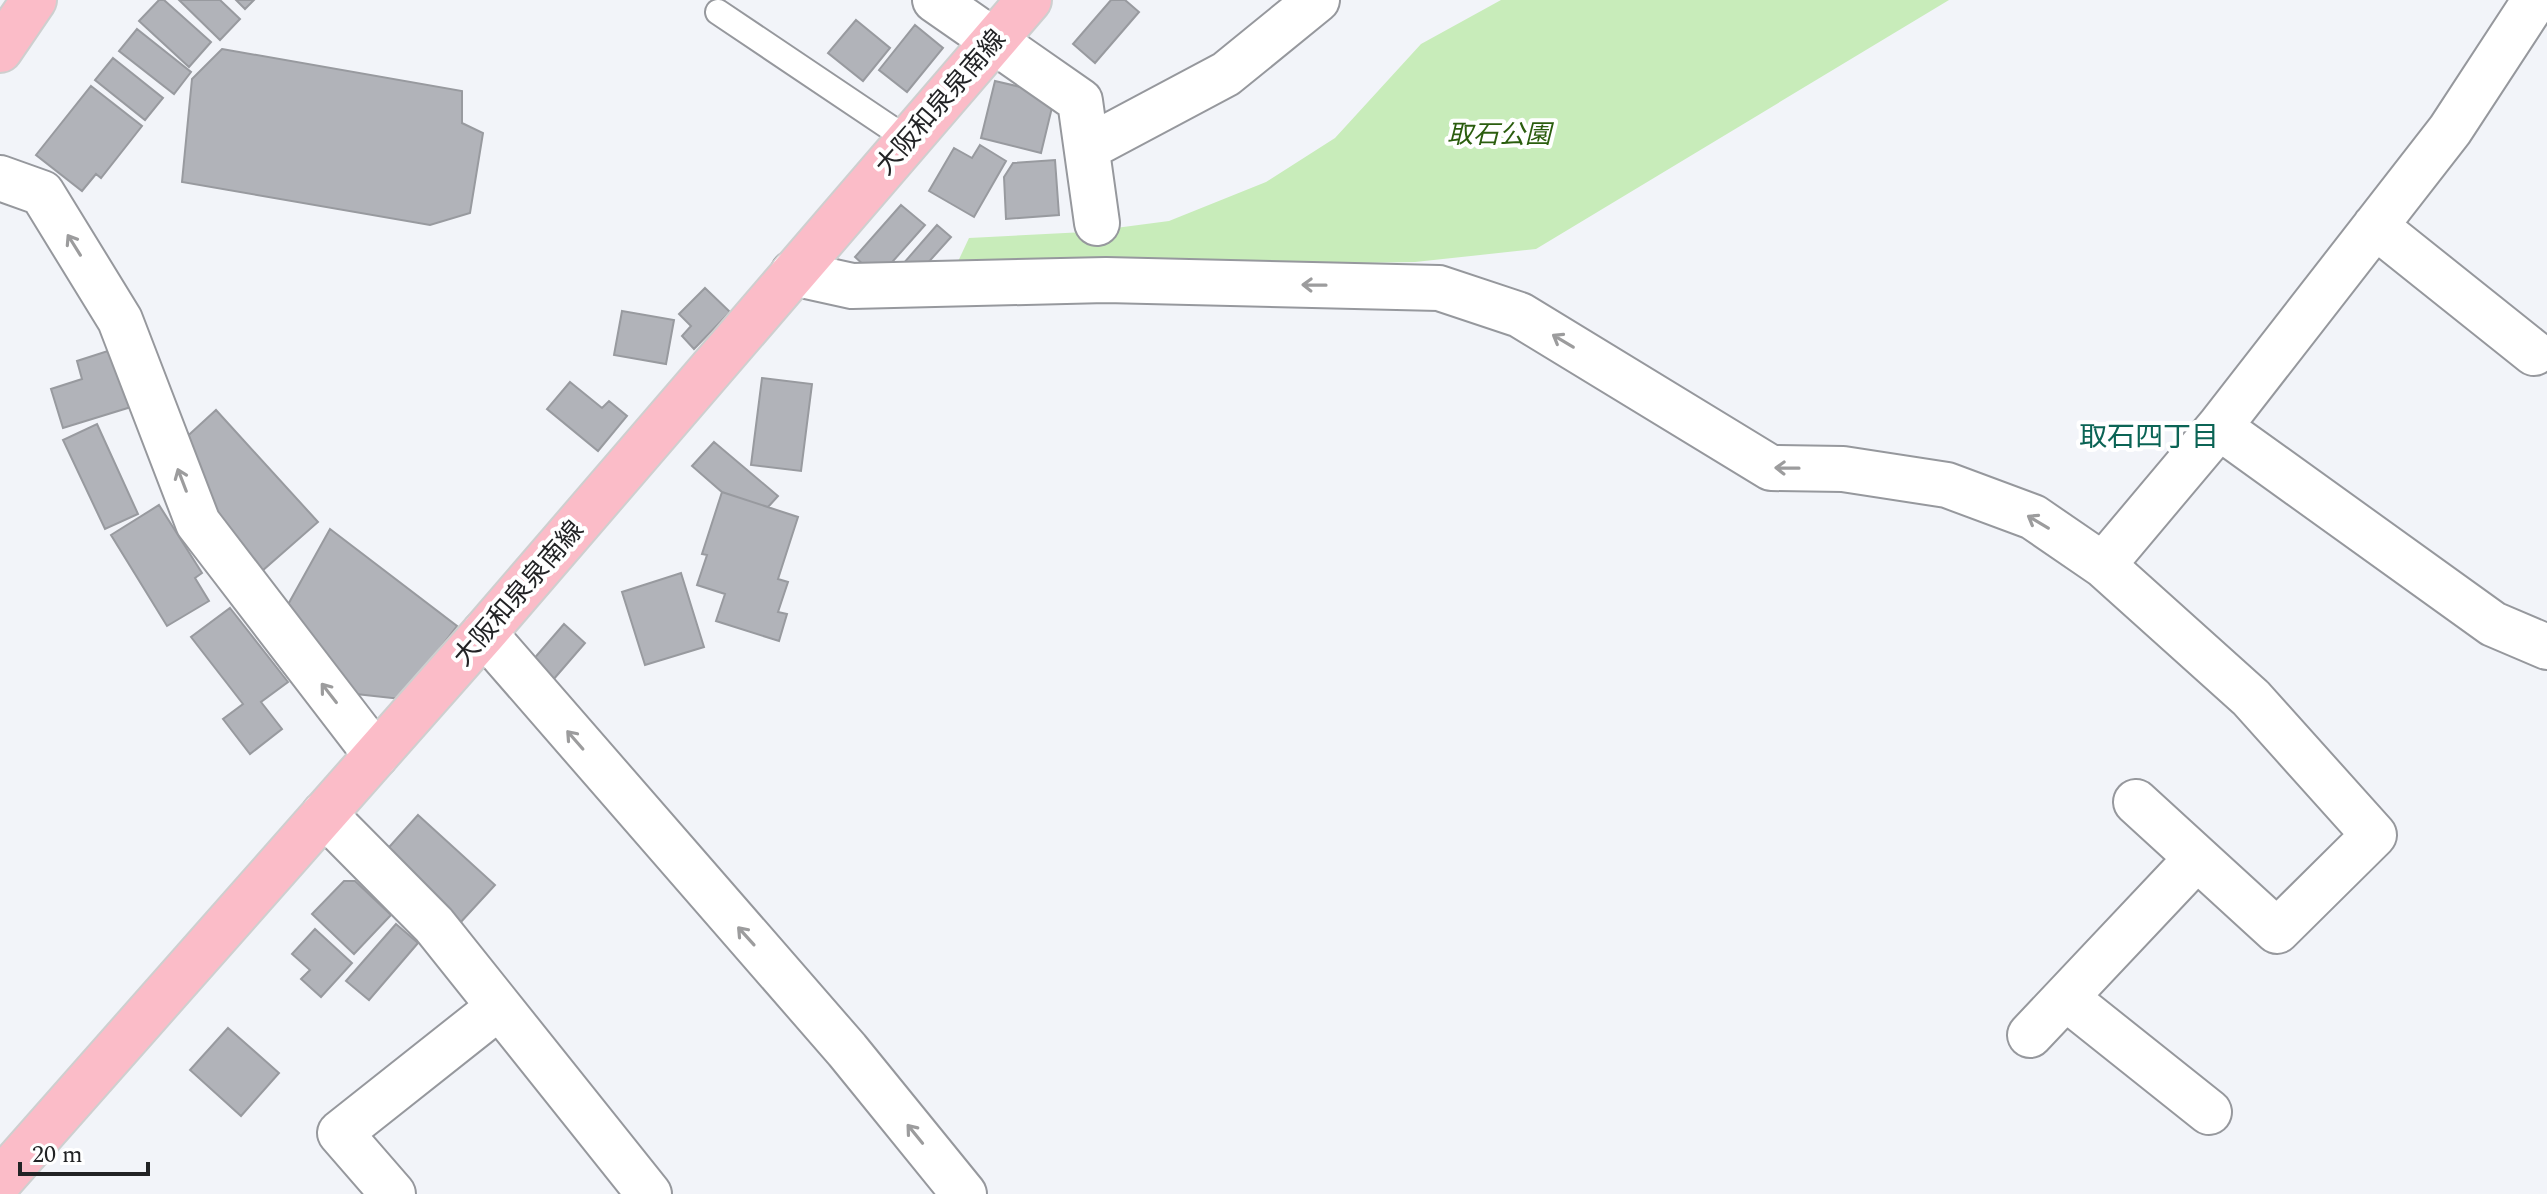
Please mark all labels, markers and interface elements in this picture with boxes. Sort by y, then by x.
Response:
street label: 大阪和泉泉南線 [866,21,1016,184]
park label: 取石公園 [1447,115,1555,155]
one-way arrow [65,234,81,257]
one-way arrow [1301,278,1328,293]
one-way arrow [1552,333,1574,350]
district label: 取石四丁目 [2079,416,2219,459]
one-way arrow [1774,460,1801,476]
one-way arrow [174,468,188,493]
street label: 大阪和泉泉南線 [444,512,594,675]
one-way arrow [2028,514,2050,530]
one-way arrow [320,683,337,704]
one-way arrow [566,730,584,751]
one-way arrow [737,927,755,947]
one-way arrow [906,1124,924,1144]
scale bar [20,1126,148,1176]
text: 20 m [32,1137,83,1173]

